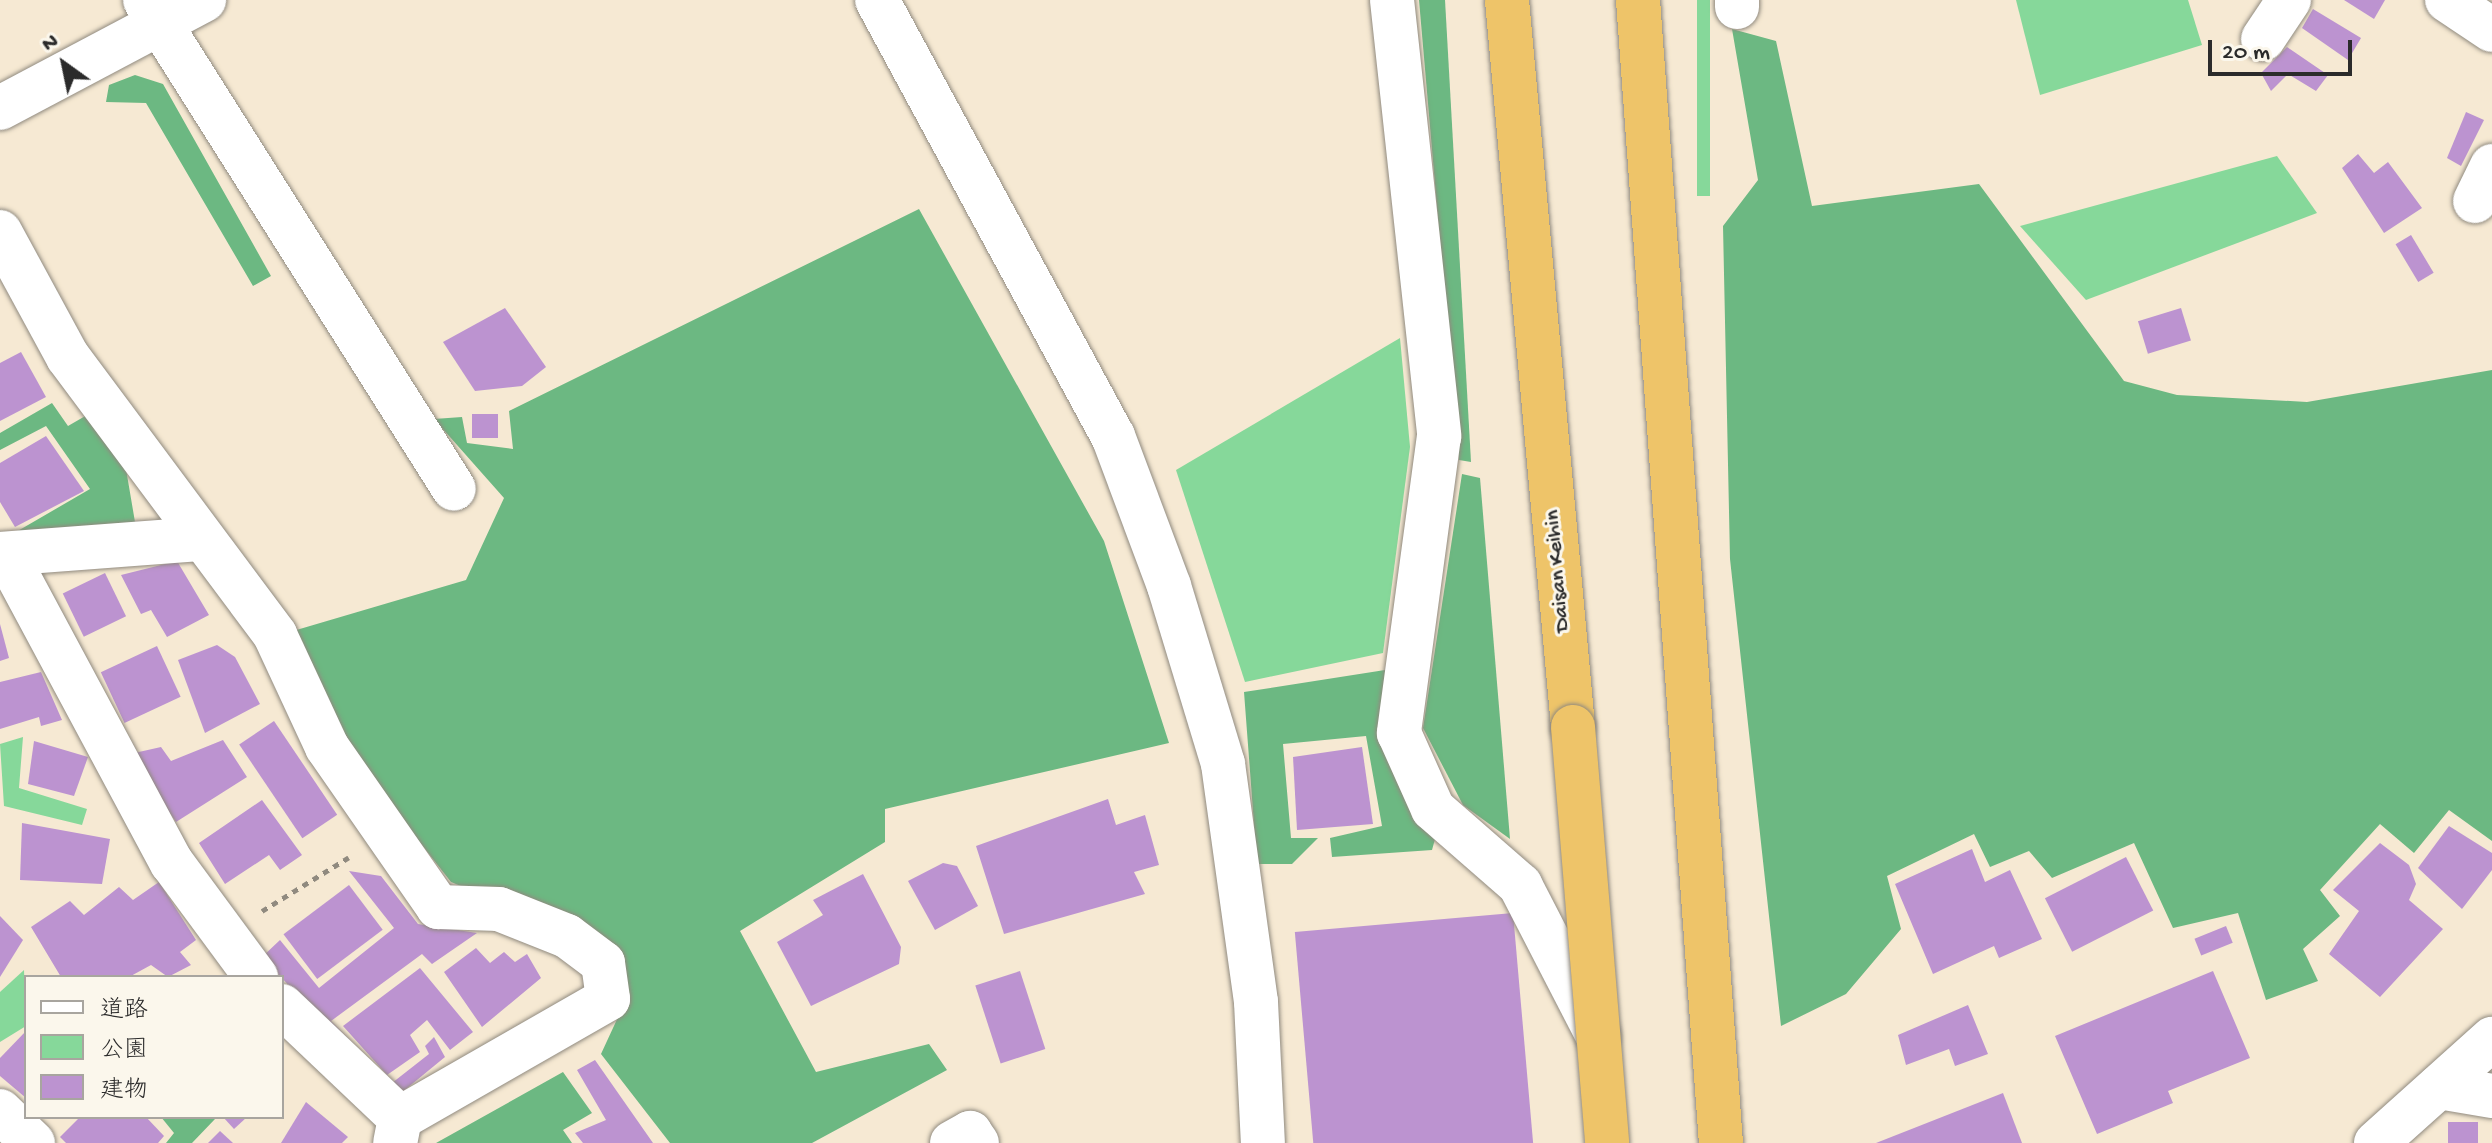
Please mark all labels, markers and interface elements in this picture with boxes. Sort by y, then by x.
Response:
north arrow [24,24,104,104]
scale bar [2212,24,2356,74]
text: N [38,29,64,59]
text: 20 m [2222,39,2270,68]
street label: Daisan Keihin [1541,509,1577,633]
legend [24,975,284,1119]
text: 道路 [100,997,148,1026]
text: 公園 [100,1037,148,1066]
text: 建物 [100,1077,148,1106]

